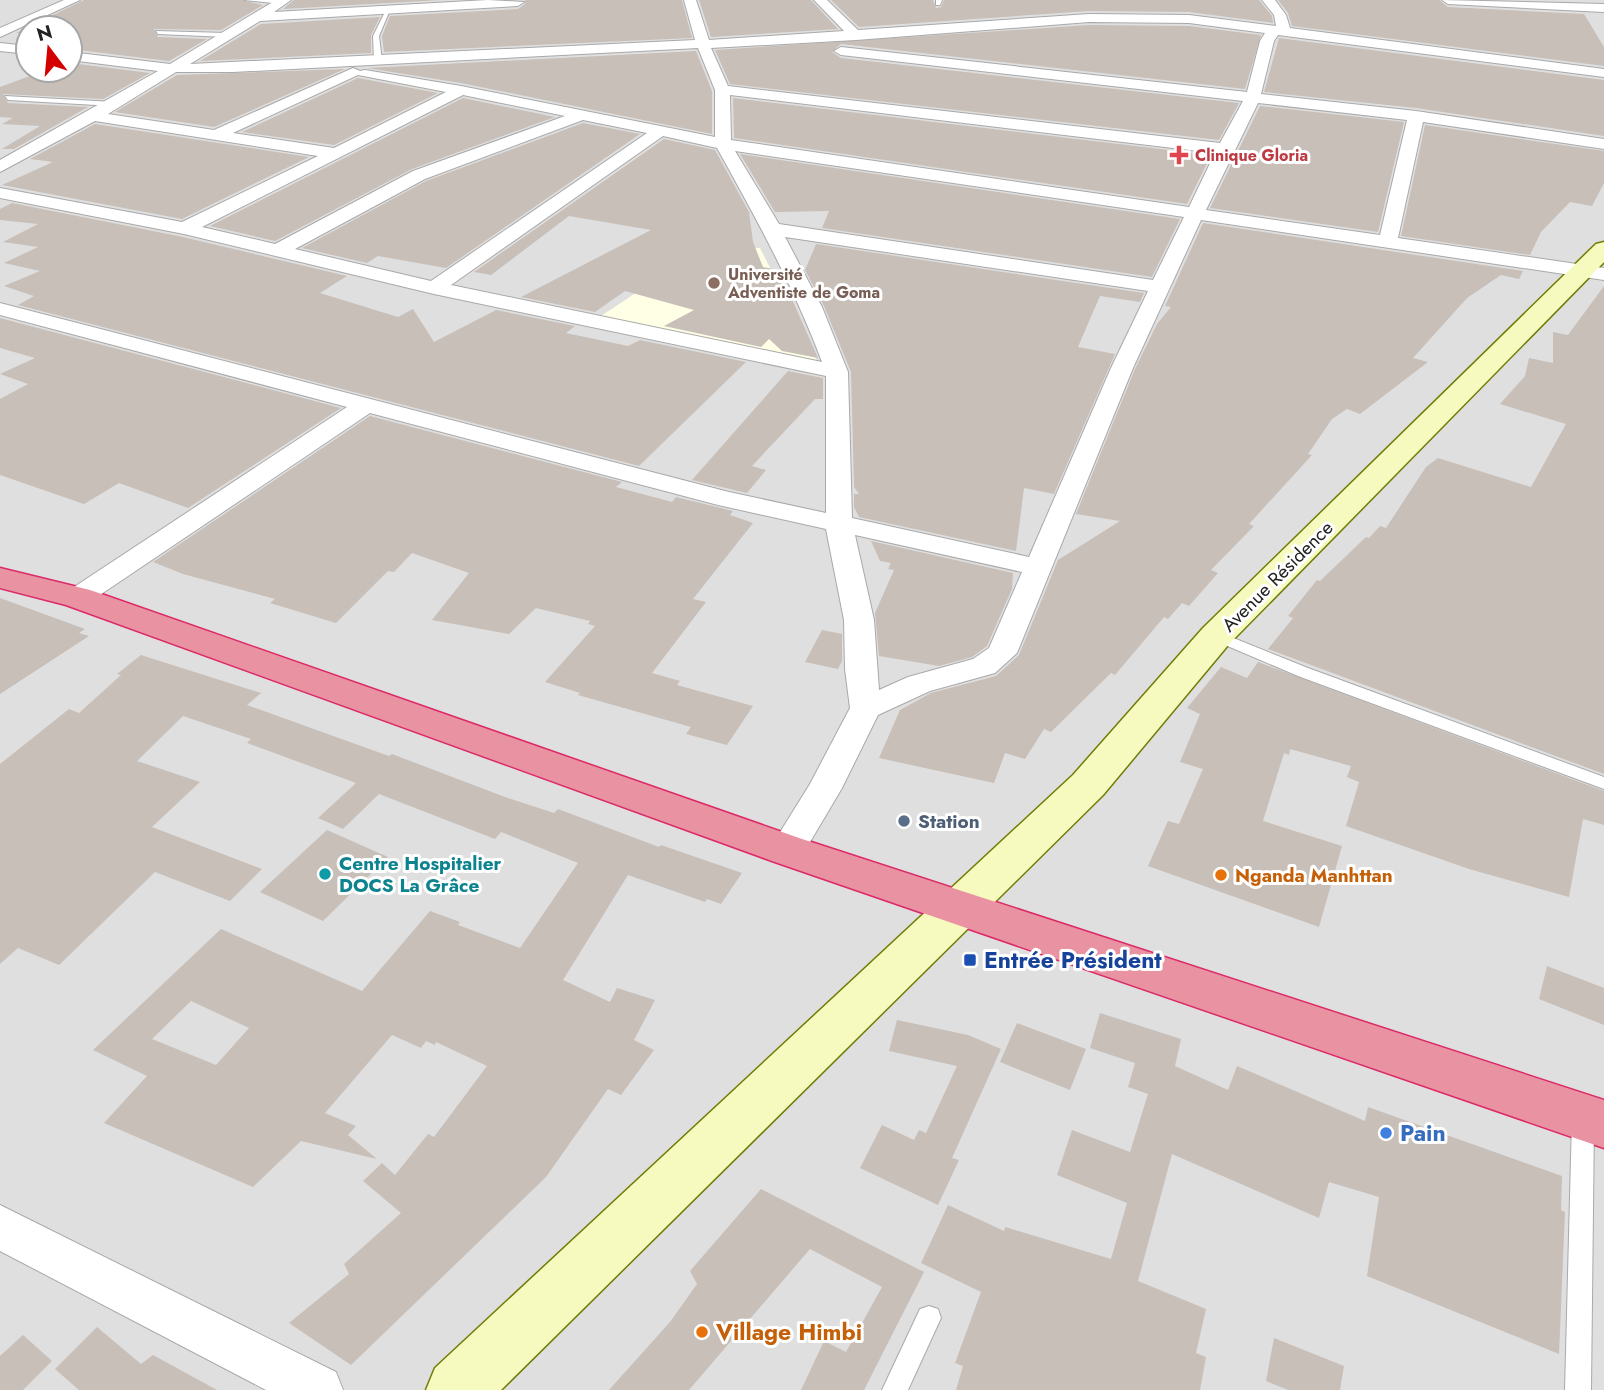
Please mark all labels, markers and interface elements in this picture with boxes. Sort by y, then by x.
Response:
north arrow [14,14,84,84]
text: N [33,18,55,48]
place label: Clinique Gloria [1195,144,1308,167]
marker: Clinique Gloria [1169,145,1189,165]
place label: Université Adventiste de Goma [727,263,880,304]
marker: Université Adventiste de Goma [706,275,722,291]
street label: Avenue Résidence [1216,515,1339,638]
place label: Station [918,808,980,835]
marker: Station [896,813,912,829]
place label: Centre Hospitalier DOCS La Grâce [339,850,502,899]
place label: Nganda Manhttan [1235,862,1393,889]
marker: Centre Hospitalier DOCS La Grâce [317,866,333,882]
marker: Nganda Manhttan [1213,867,1229,883]
place label: Entrée Président [984,943,1162,977]
marker: Entrée Président [962,952,978,968]
place label: Pain [1400,1116,1446,1150]
marker: Pain [1378,1125,1394,1141]
place label: Village Himbi [715,1315,862,1349]
marker: Village Himbi [694,1324,710,1340]

